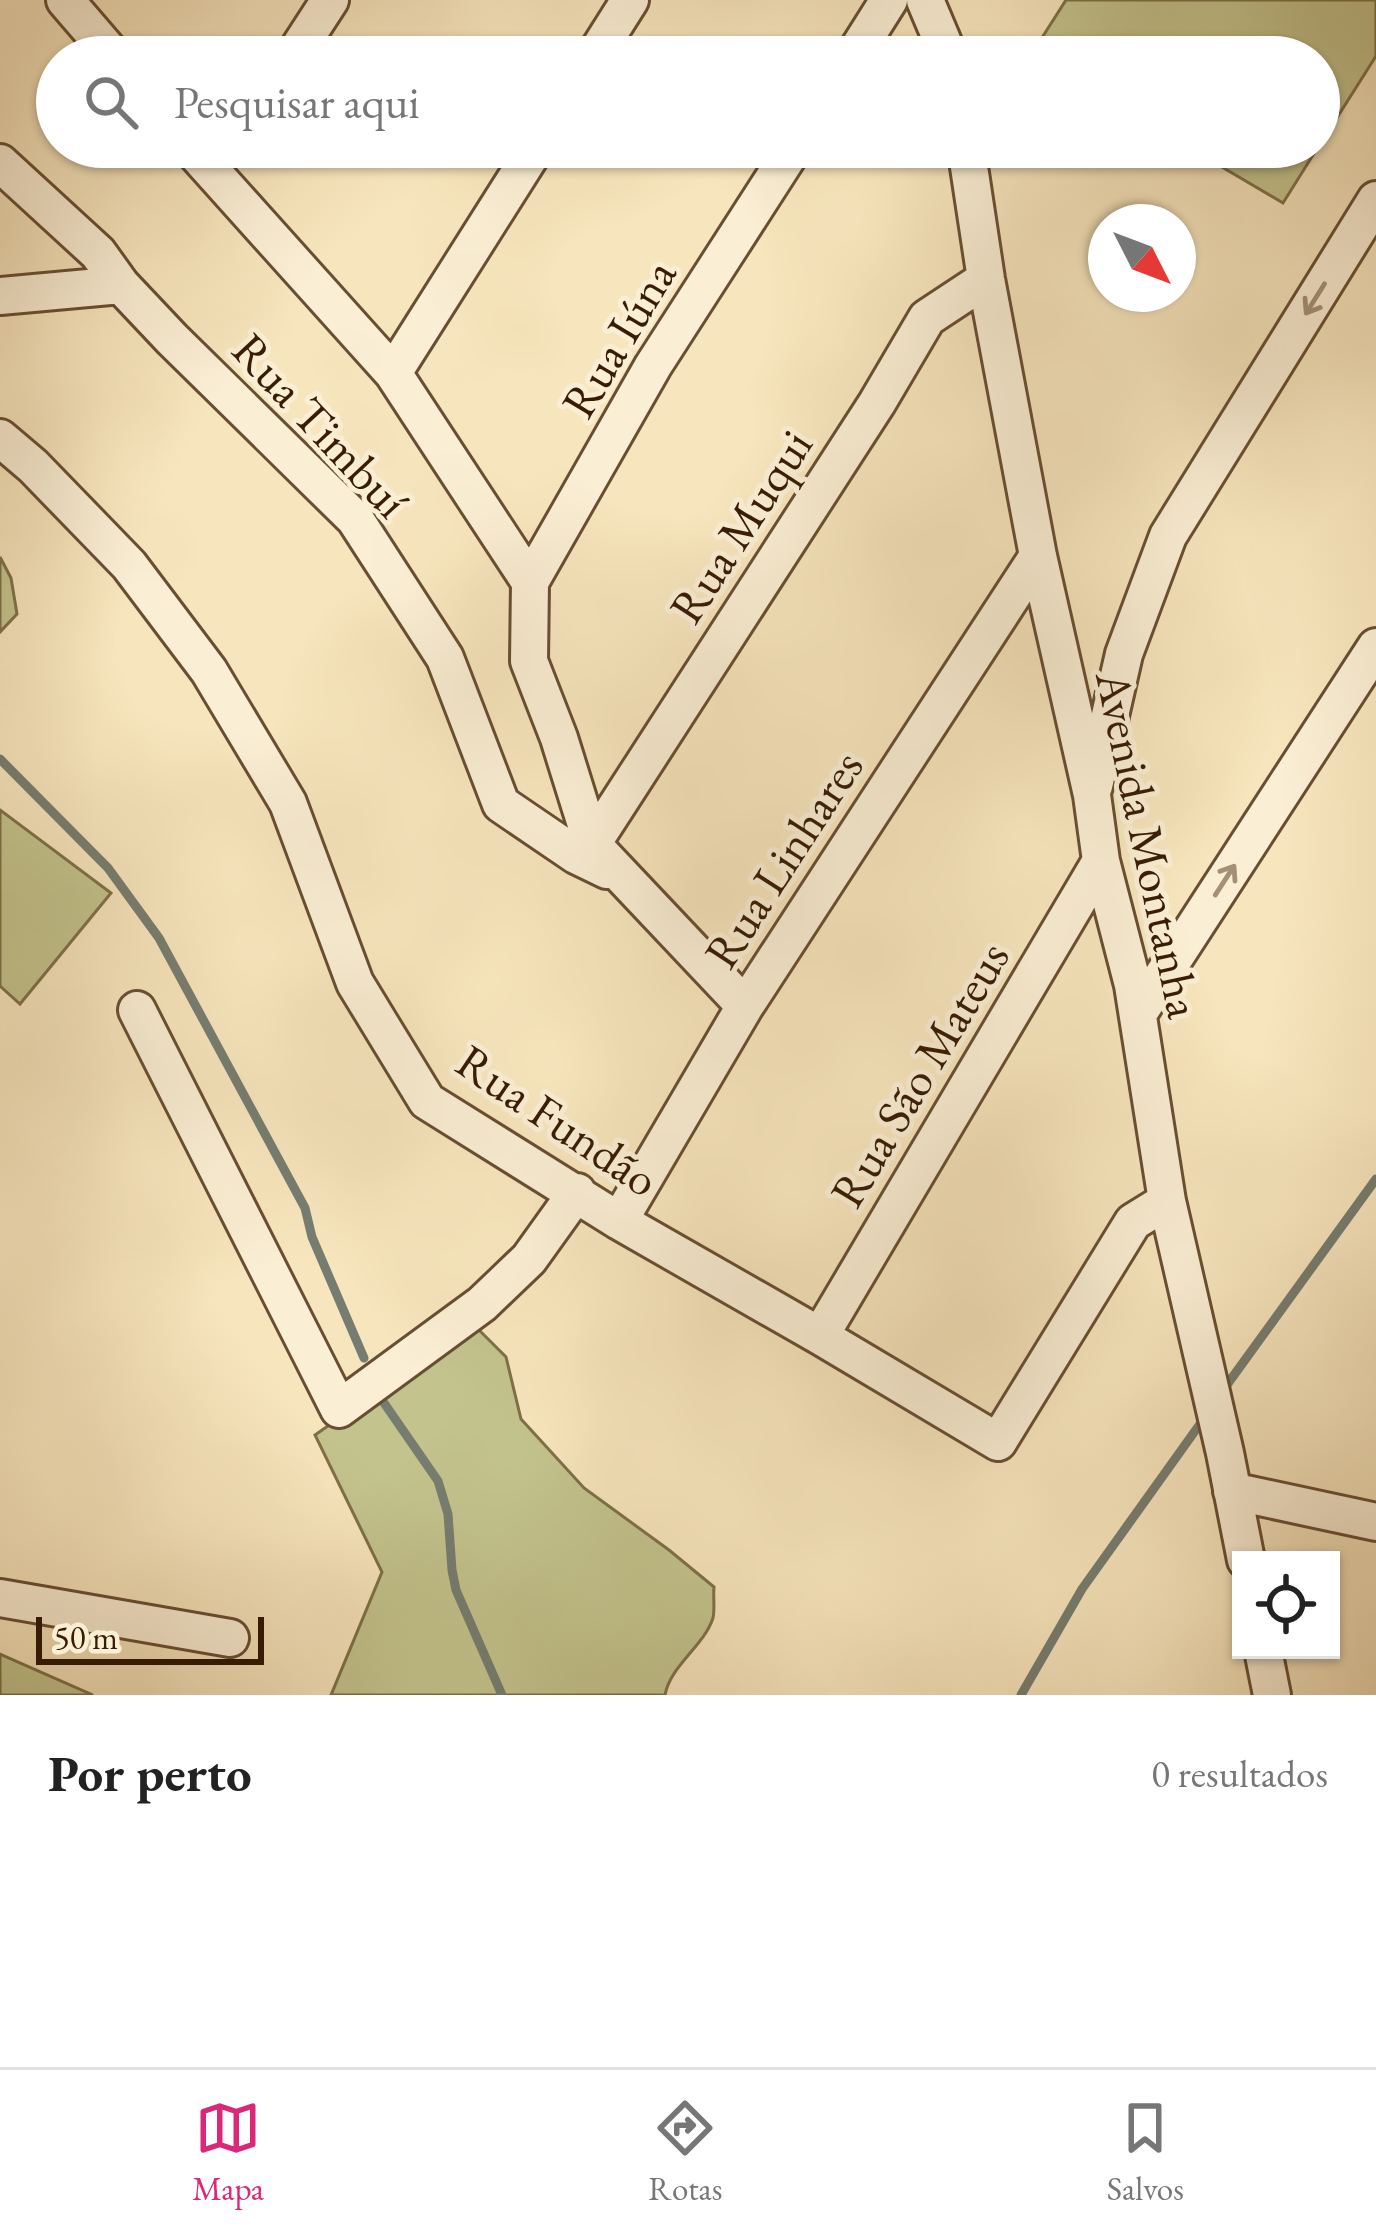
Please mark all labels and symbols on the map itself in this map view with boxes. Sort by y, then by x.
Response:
north arrow [1088,204,1196,312]
street label: Rua Iúna [547,247,690,429]
one-way arrow [1303,282,1327,316]
street label: Rua Timbuí [219,319,423,531]
street label: Rua Muqui [654,417,826,635]
street label: Avenida Montanha [1082,664,1216,1024]
street label: Rua Linhares [690,738,876,980]
one-way arrow [1212,864,1237,898]
street label: Rua São Mateus [815,930,1023,1218]
street label: Rua Fundão [445,1030,671,1210]
scale bar [36,1611,264,1664]

